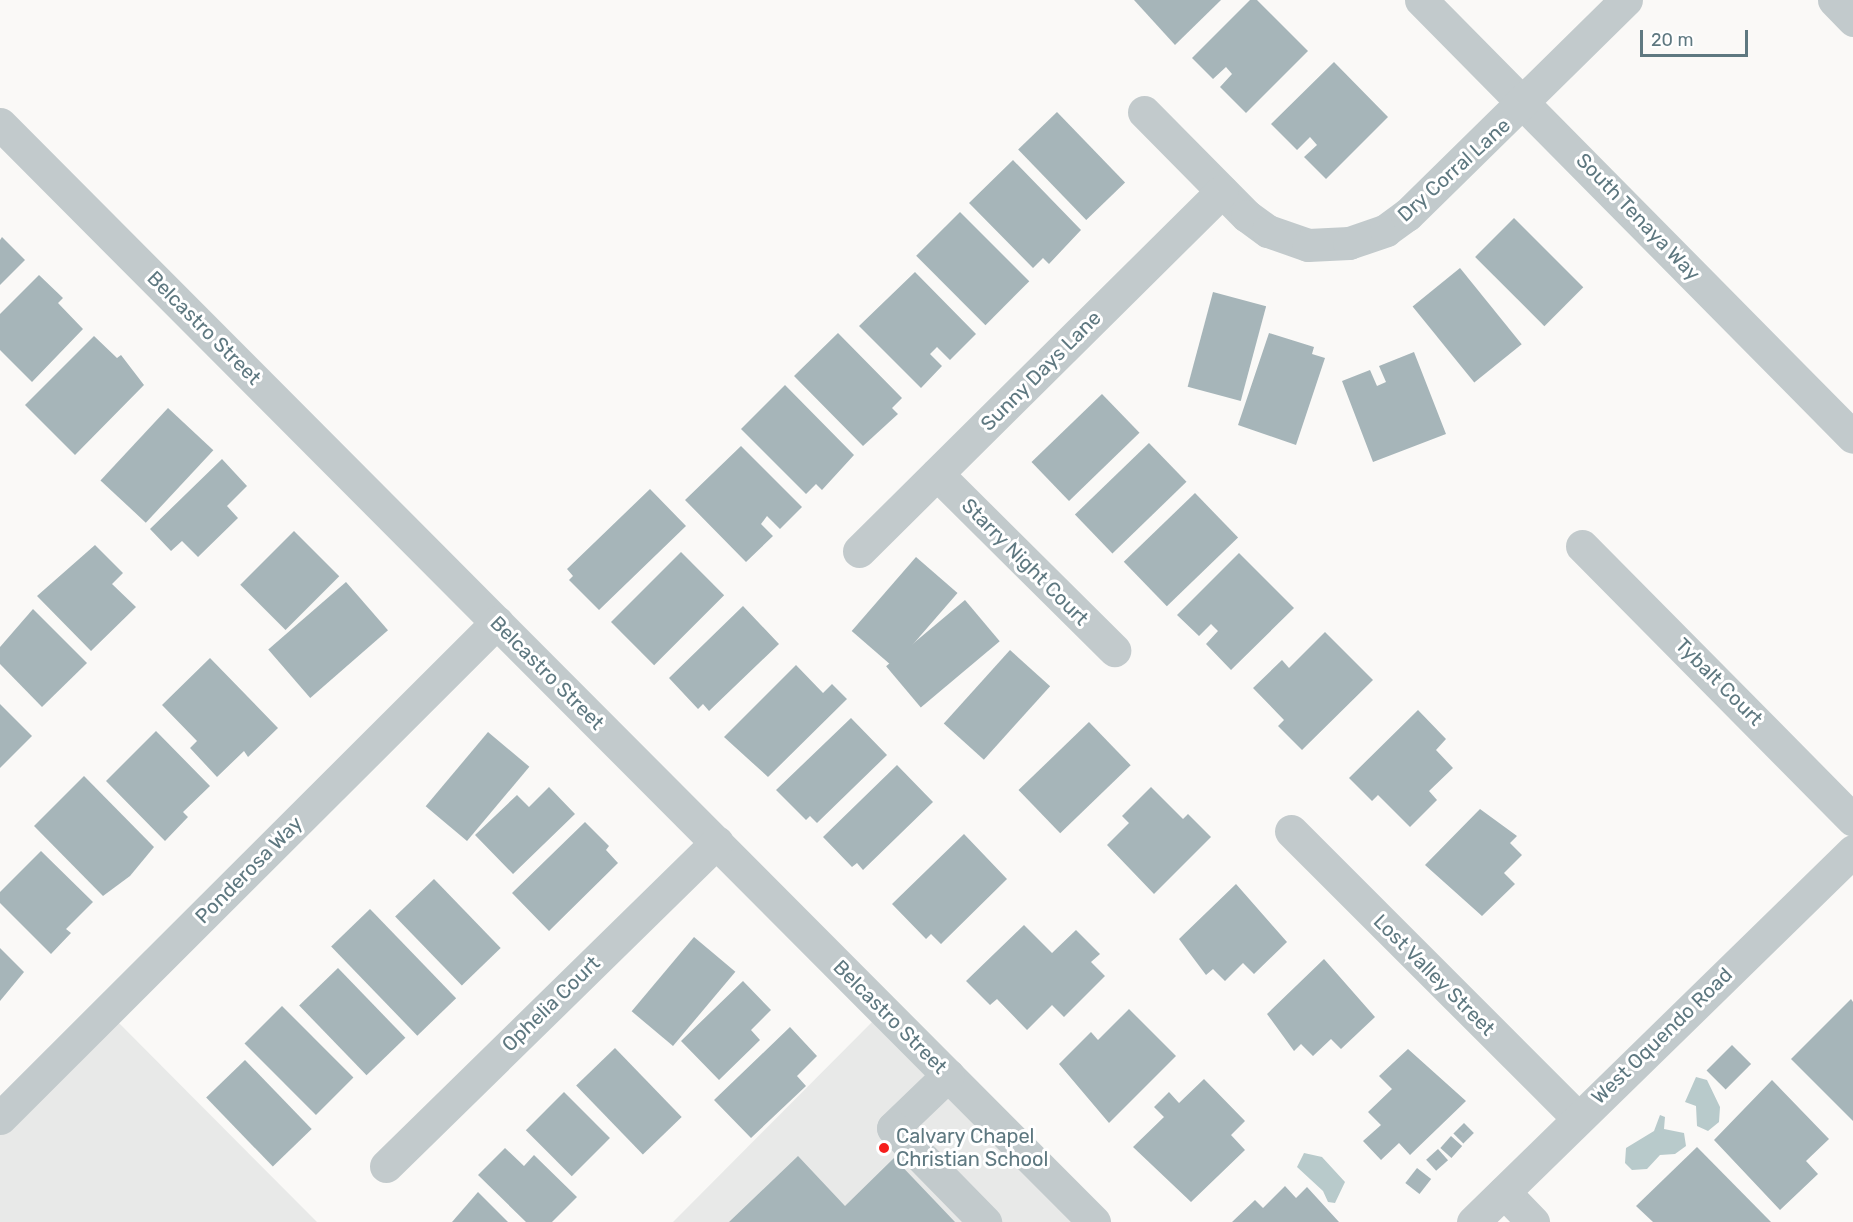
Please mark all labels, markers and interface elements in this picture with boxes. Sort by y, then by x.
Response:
scale bar [1643,18,1751,56]
text: 20 m [1651,29,1693,51]
street label: Dry Corral Lane [1393,113,1515,227]
street label: South Tenaya Way [1571,148,1705,286]
street label: Belcastro Street [142,266,266,390]
street label: Sunny Days Lane [976,306,1106,436]
street label: Starry Night Court [956,493,1094,631]
street label: Belcastro Street [485,611,609,735]
street label: Tybalt Court [1670,633,1768,731]
street label: Ponderosa Way [190,811,308,929]
street label: Lost Valley Street [1368,909,1500,1041]
street label: Ophelia Court [497,951,605,1057]
street label: Belcastro Street [828,955,952,1079]
street label: West Oquendo Road [1587,963,1737,1109]
place label: Calvary Chapel Christian School [896,1124,1048,1171]
marker: Calvary Chapel Christian School [877,1141,891,1155]

